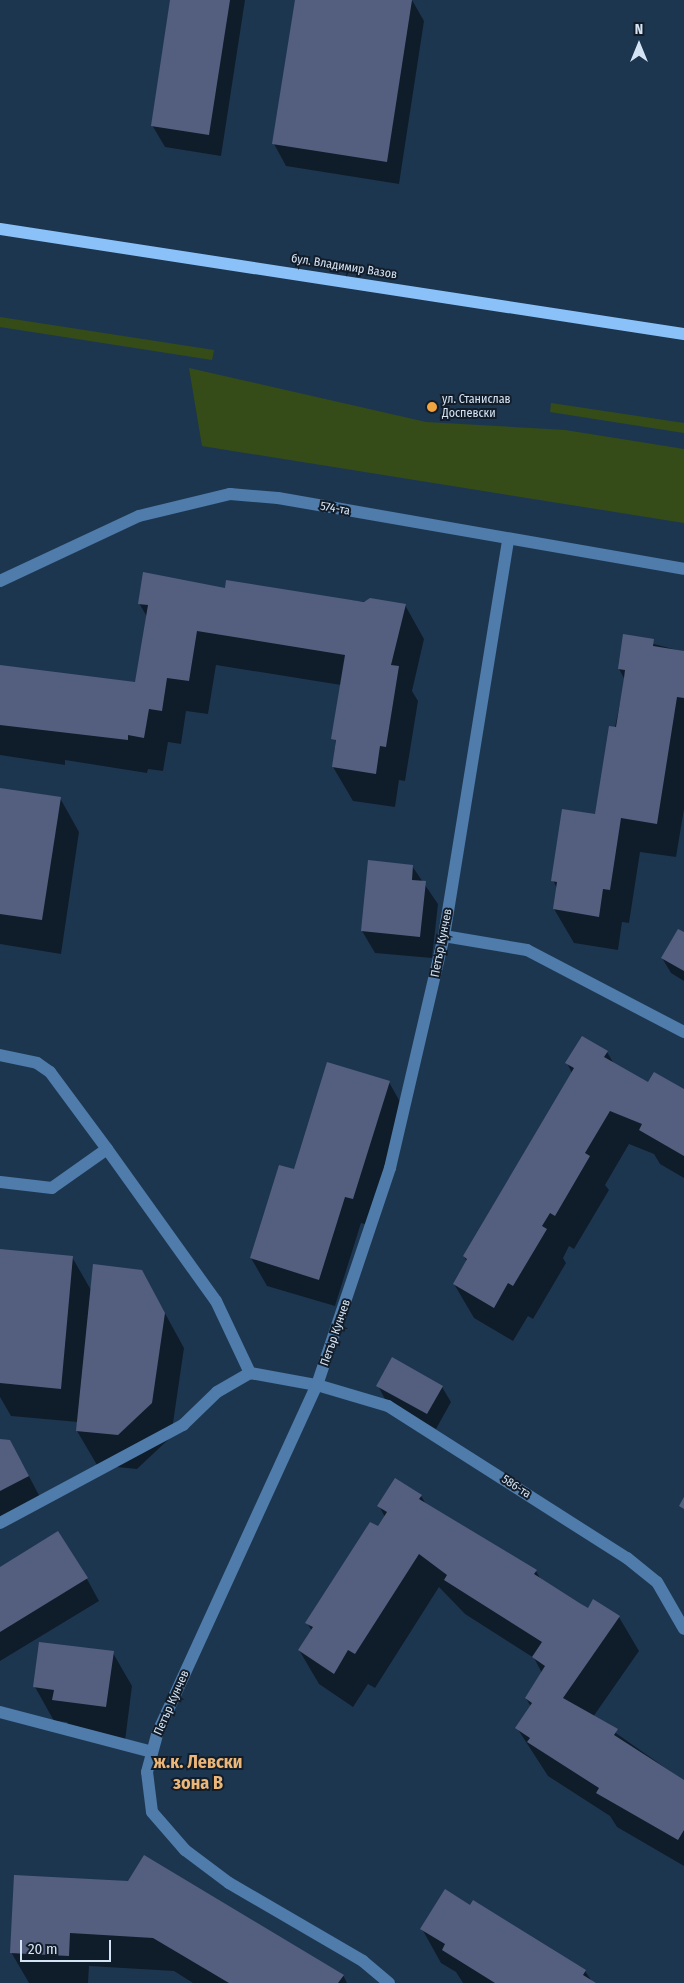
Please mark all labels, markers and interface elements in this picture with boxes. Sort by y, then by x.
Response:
north arrow [614,20,664,70]
text: N [635,21,643,38]
street label: бул. Владимир Вазов [290,252,398,282]
place label: ул. Станислав Доспевски [442,393,511,421]
marker: ул. Станислав Доспевски [426,401,438,413]
street label: 574-та [319,499,351,519]
street label: Петър Кунчев [428,908,456,978]
street label: Петър Кунчев [318,1298,354,1368]
street label: 586-та [499,1472,533,1502]
street label: Петър Кунчев [151,1668,193,1738]
district label: ж.к. Левски зона В [154,1752,242,1795]
scale bar [22,1930,114,1962]
text: 20 m [28,1940,58,1958]

